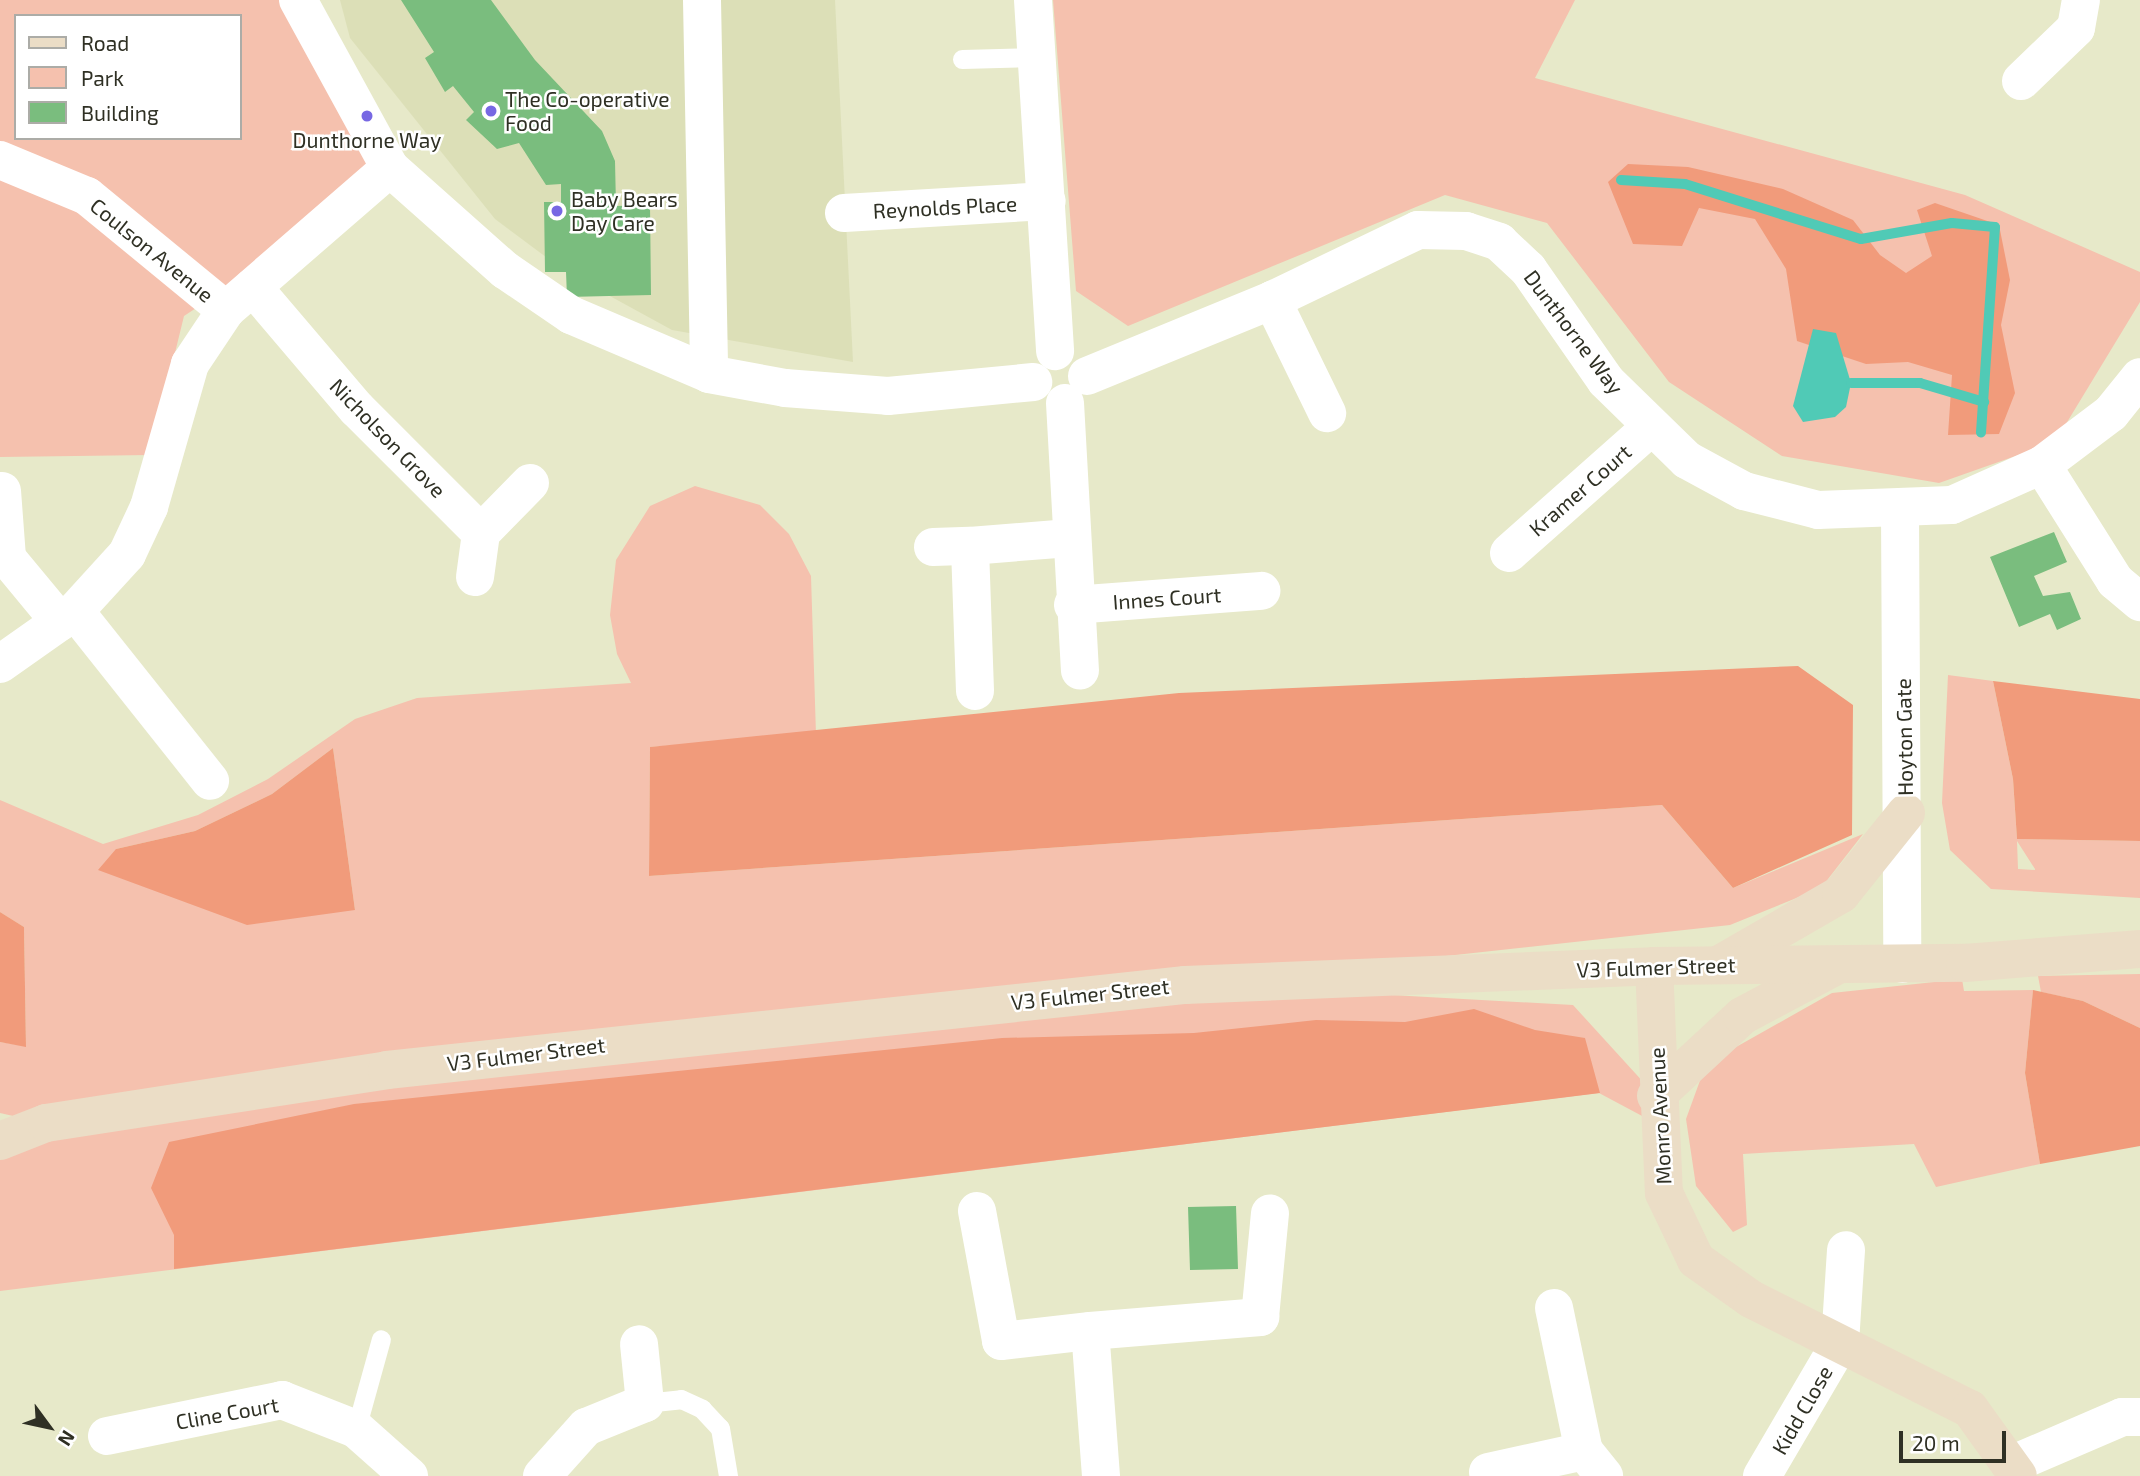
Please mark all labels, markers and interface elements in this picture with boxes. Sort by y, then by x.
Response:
legend [14,14,242,140]
text: Road [81,30,129,55]
text: Park [81,65,124,90]
place label: The Co-operative Food [505,86,670,136]
text: Building [81,100,159,125]
marker: The Co-operative Food [483,103,499,119]
marker: Dunthorne Way [359,108,375,124]
place label: Dunthorne Way [292,127,442,153]
place label: Baby Bears Day Care [571,186,678,236]
street label: Reynolds Place [872,191,1018,223]
street label: Coulson Avenue [85,192,219,308]
marker: Baby Bears Day Care [549,203,565,219]
street label: Dunthorne Way [1519,265,1629,399]
street label: Nicholson Grove [325,373,451,503]
street label: Kramer Court [1524,439,1636,541]
street label: Innes Court [1112,582,1222,614]
street label: Hoyton Gate [1890,678,1918,796]
street label: V3 Fulmer Street [1576,952,1736,982]
street label: V3 Fulmer Street [1009,973,1171,1015]
street label: V3 Fulmer Street [445,1032,607,1076]
street label: Monro Avenue [1644,1047,1676,1185]
street label: Kidd Close [1766,1361,1838,1459]
north arrow [14,1392,84,1462]
street label: Cline Court [174,1392,280,1434]
scale bar [1902,1416,2009,1460]
text: N [54,1427,80,1451]
text: 20 m [1912,1430,1960,1455]

